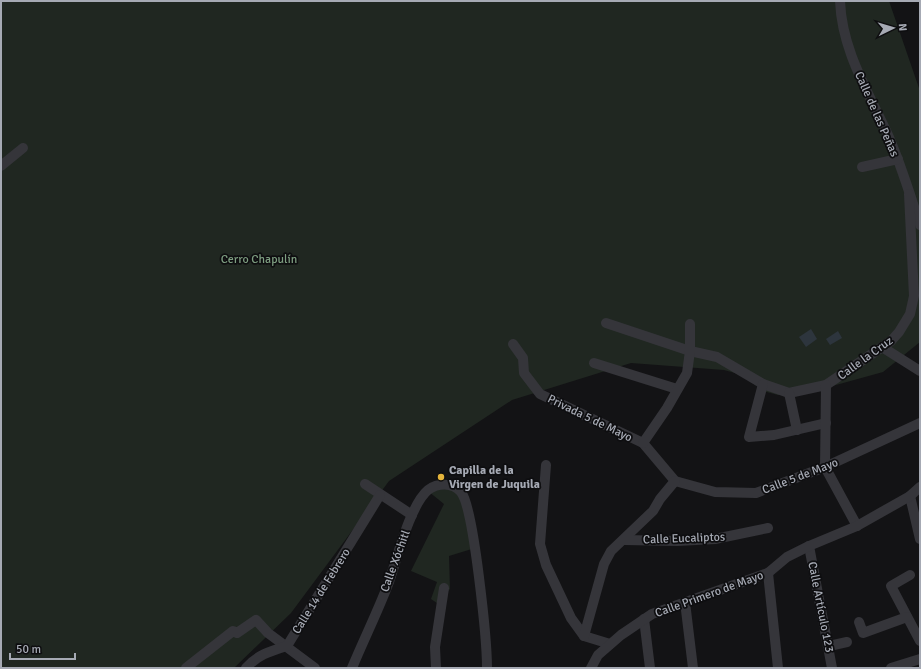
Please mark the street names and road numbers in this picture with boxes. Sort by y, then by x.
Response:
street label: Calle de las Peñas [851,69,902,159]
street label: Calle la Cruz [835,333,896,383]
street label: Privada 5 de Mayo [545,391,635,445]
street label: Calle 5 de Mayo [760,455,840,498]
street label: Calle Xóchitl [377,528,414,594]
street label: Calle Eucaliptos [643,530,725,547]
street label: Calle 14 de Febrero [289,546,354,637]
street label: Calle Artículo 123 [804,560,837,654]
street label: Calle Primero de Mayo [653,568,765,621]

